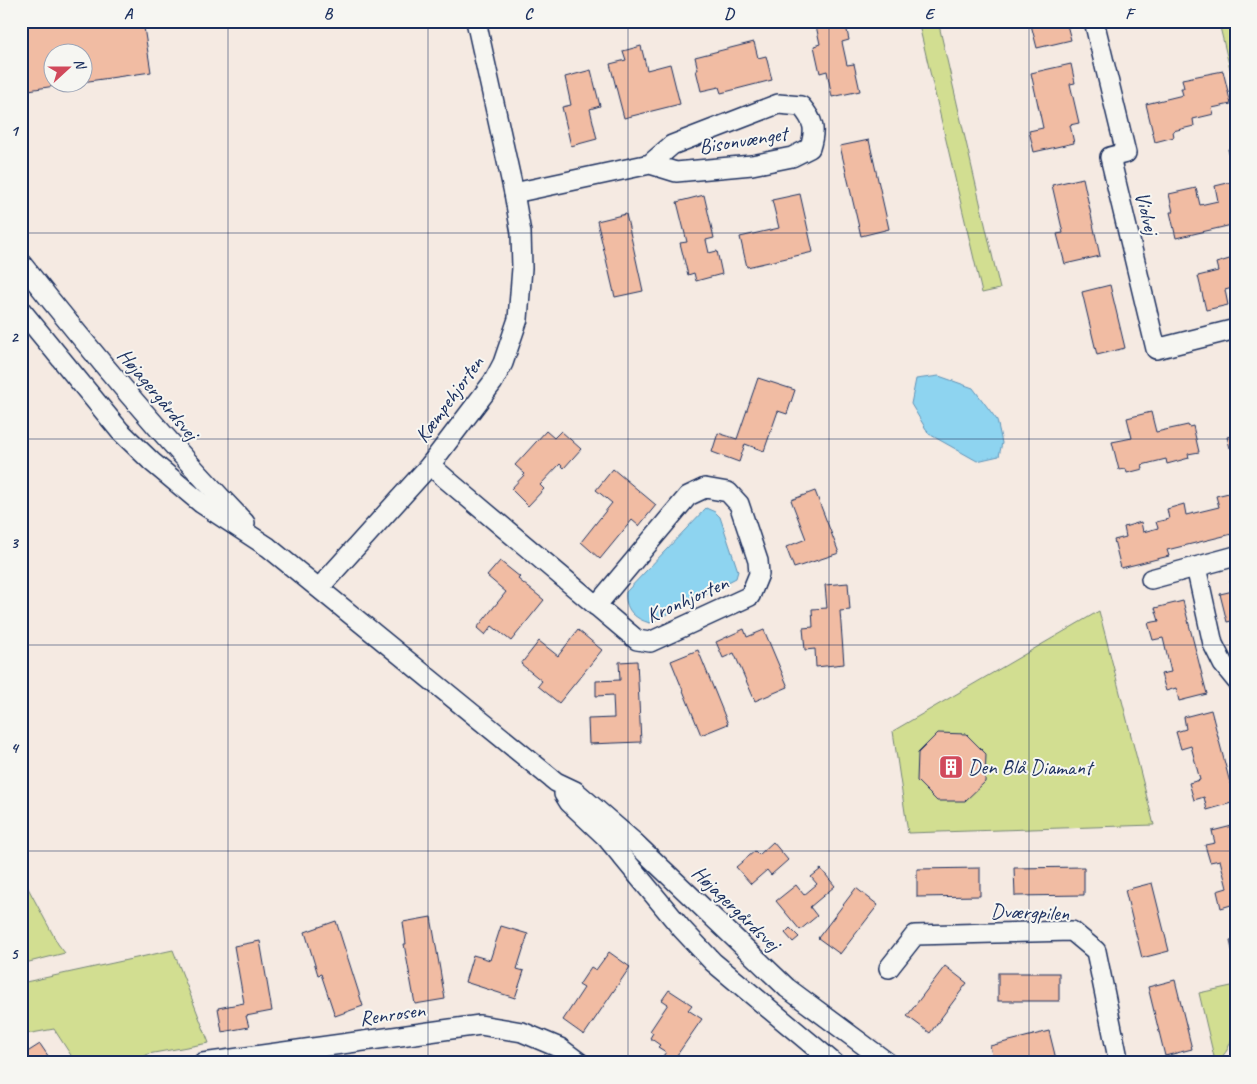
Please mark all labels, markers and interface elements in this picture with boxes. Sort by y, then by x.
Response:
text: A [124,4,134,24]
text: B [324,4,334,24]
text: C [524,4,534,24]
text: D [724,4,735,24]
text: E [925,4,936,24]
text: F [1125,4,1136,24]
north arrow [42,42,92,92]
text: N [70,56,90,73]
street label: Bisonvænget [697,120,792,160]
text: 1 [10,121,19,141]
street label: Violvej [1129,189,1165,240]
text: 2 [10,327,19,347]
street label: Højagergårdsvej [112,343,206,447]
street label: Kæmpehjorten [409,350,490,448]
text: 3 [10,533,19,553]
street label: Kronhjorten [642,569,732,629]
text: 4 [10,738,19,758]
building icon: Den Blå Diamant [938,754,964,780]
place label: Den Blå Diamant [968,754,1095,780]
street label: Højagergårdsvej [687,860,787,958]
street label: Dværgpilen [990,898,1070,926]
text: 5 [11,944,20,964]
street label: Renrosen [358,996,427,1031]

